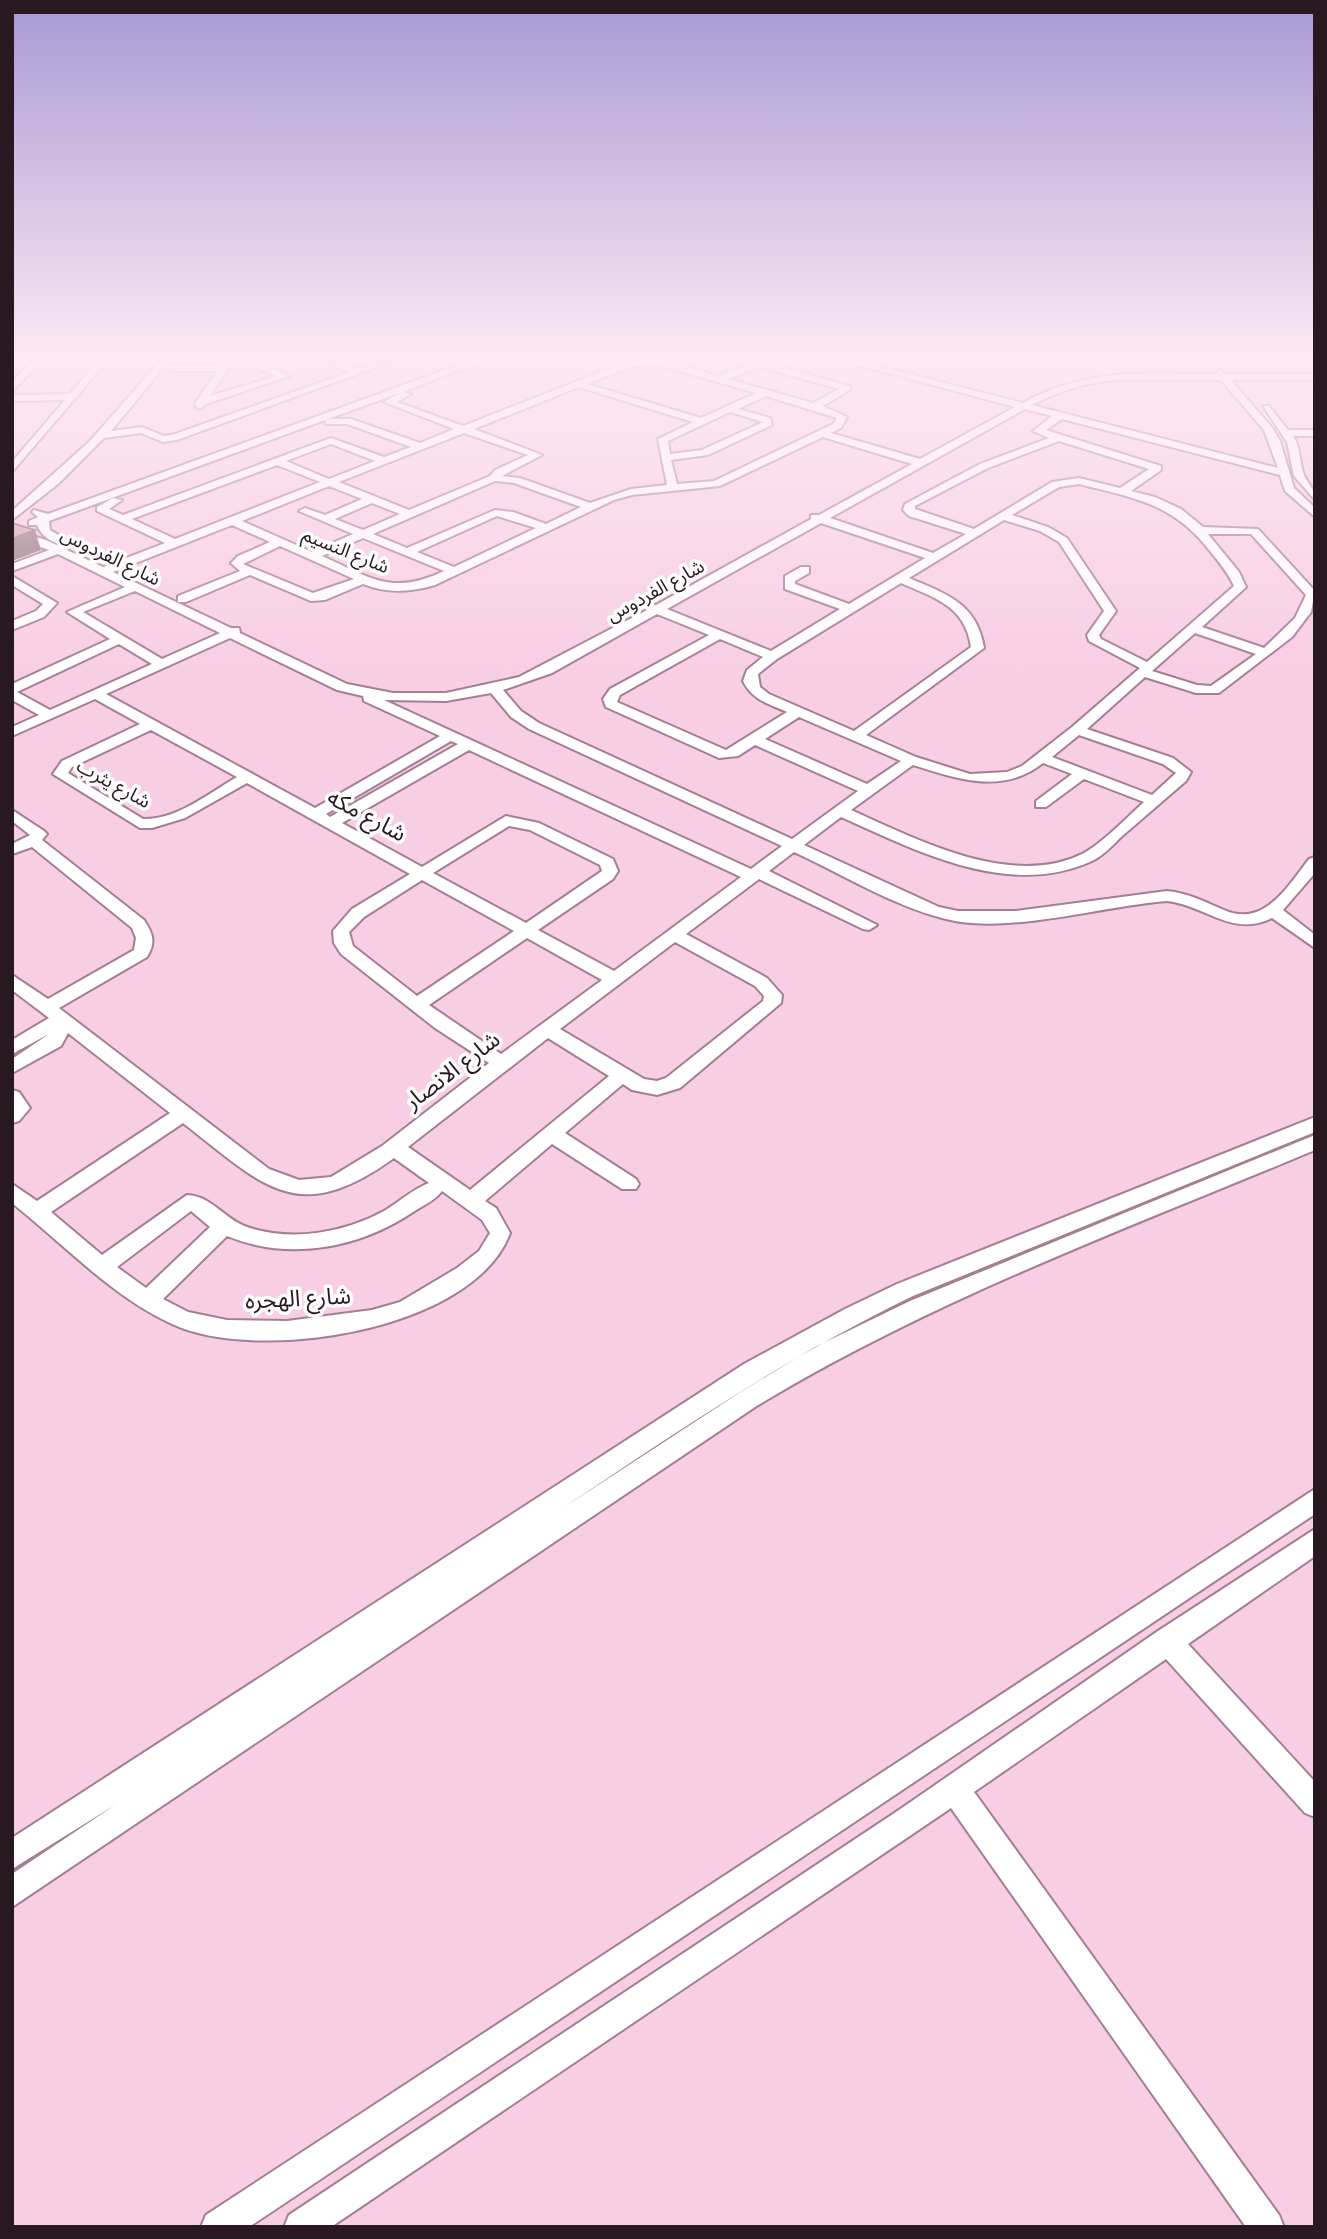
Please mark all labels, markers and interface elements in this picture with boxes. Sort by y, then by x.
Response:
street label: شارع الفردوس [56,522,164,592]
street label: شارع النسيم [298,523,393,581]
street label: شارع الفردوس [602,554,709,628]
street label: شارع يثرب [72,754,155,815]
street label: شارع مكه [321,783,411,850]
street label: شارع الانصار [398,1026,507,1118]
street label: شارع الهجره [244,1282,352,1318]

